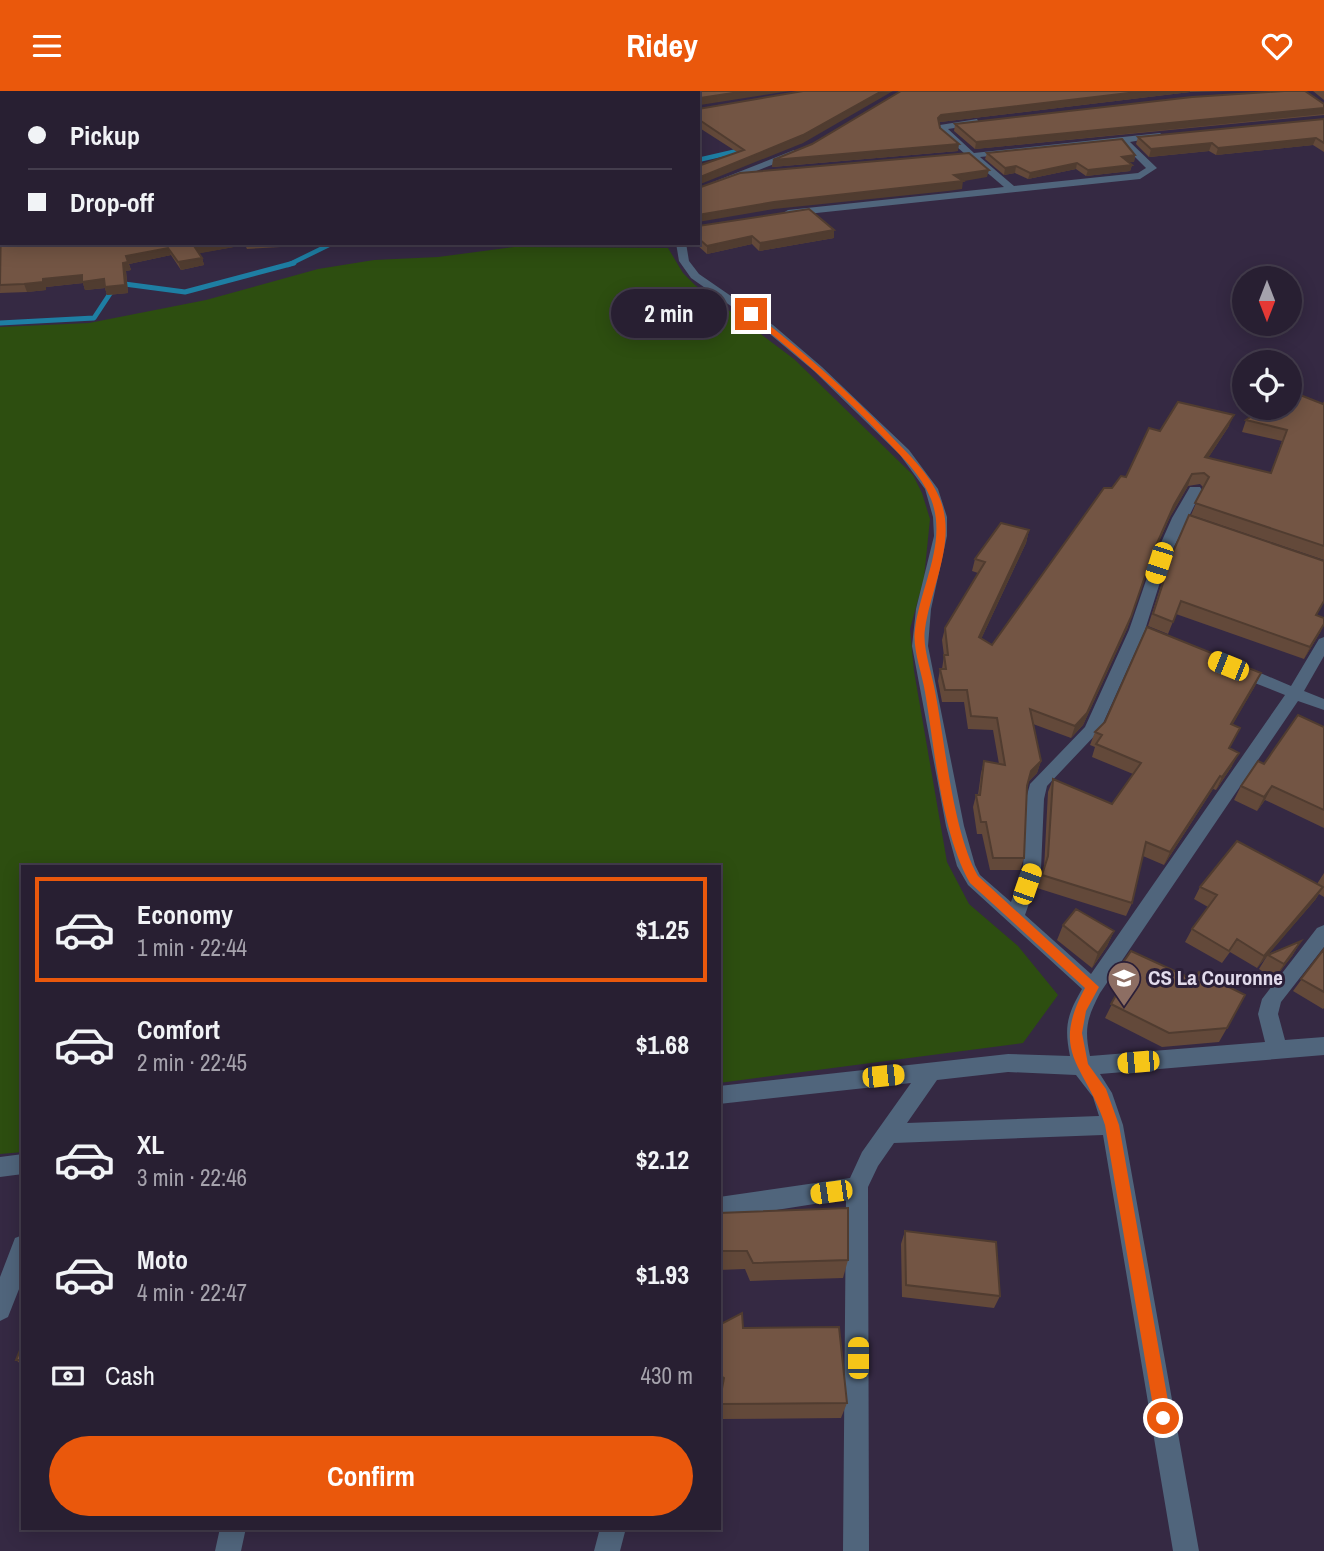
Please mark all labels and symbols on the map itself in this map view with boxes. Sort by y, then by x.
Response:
north arrow [1232,266,1302,336]
callout: 2 min [611,289,726,339]
route end [735,298,767,330]
car [1143,540,1176,586]
car [1205,648,1252,684]
car [1011,861,1044,907]
school or university icon: CS La Couronne [1105,959,1143,1008]
place label: CS La Couronne [1148,963,1283,992]
car [1117,1050,1160,1074]
car [862,1063,905,1089]
car [809,1179,854,1205]
car [848,1337,869,1379]
route start [1147,1402,1179,1434]

